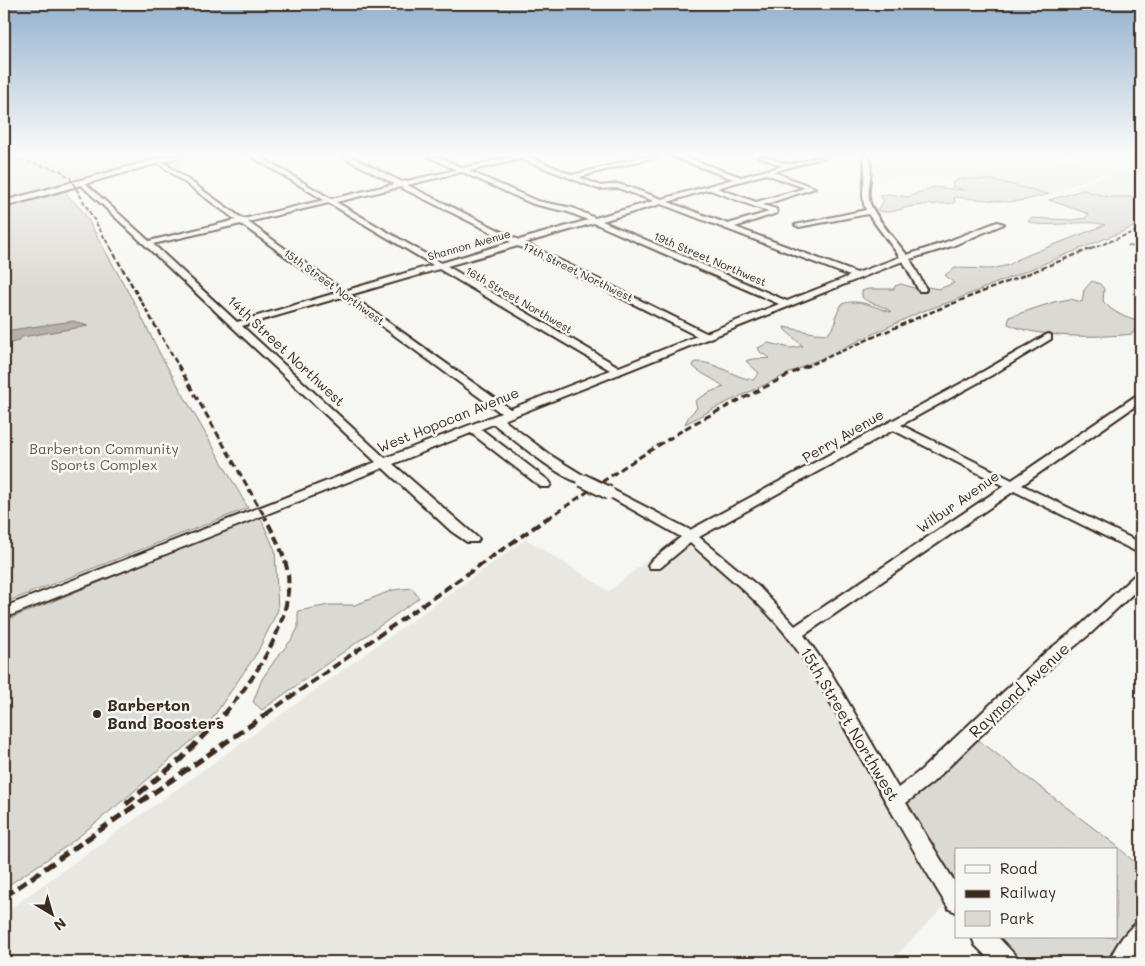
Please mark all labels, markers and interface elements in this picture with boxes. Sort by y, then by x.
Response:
street label: Shannon Avenue [426,225,512,264]
street label: 19th Street Northwest [651,228,769,289]
street label: 17th Street Northwest [521,238,636,305]
street label: 15th Street Northwest [281,245,388,328]
street label: 16th Street Northwest [463,263,576,336]
street label: 14th Street Northwest [223,291,349,410]
street label: West Hopocan Avenue [374,382,521,457]
street label: Perry Avenue [798,404,887,467]
park label: Barberton Community Sports Complex [29,439,179,474]
street label: Wilbur Avenue [913,466,1003,537]
street label: Raymond Avenue [964,638,1073,742]
street label: 15th Street Northwest [796,643,905,805]
place label: Barberton Band Boosters [107,694,224,733]
marker: Barberton Band Boosters [91,708,103,720]
legend [955,848,1118,938]
text: Road [1000,858,1037,878]
text: Railway [1000,882,1056,902]
north arrow [28,888,78,938]
text: Park [1000,908,1034,928]
text: N [50,914,70,935]

